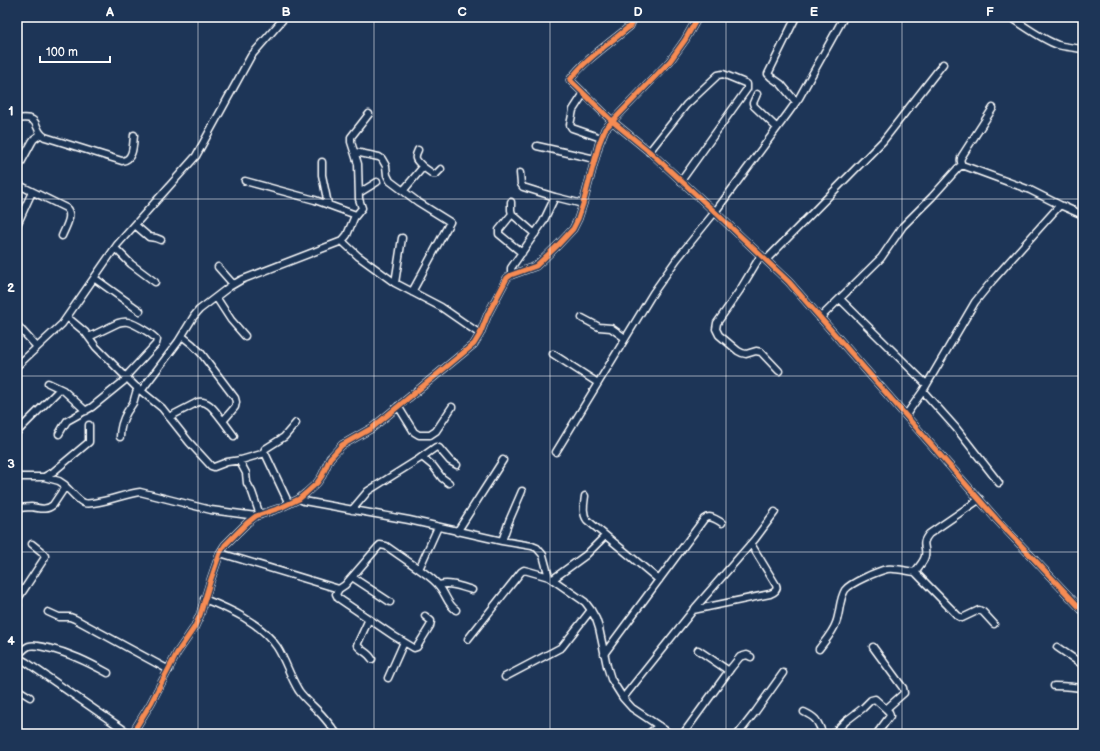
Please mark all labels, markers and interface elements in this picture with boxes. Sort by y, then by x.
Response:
text: A [105,4,114,20]
text: B [281,4,291,20]
text: C [457,4,467,20]
text: D [633,4,643,20]
text: E [810,4,819,20]
text: F [986,4,994,20]
scale bar [40,38,110,64]
text: 100 m [46,45,78,60]
text: 1 [8,103,14,119]
text: 2 [7,280,15,296]
text: 3 [7,456,15,472]
text: 4 [7,633,15,649]

